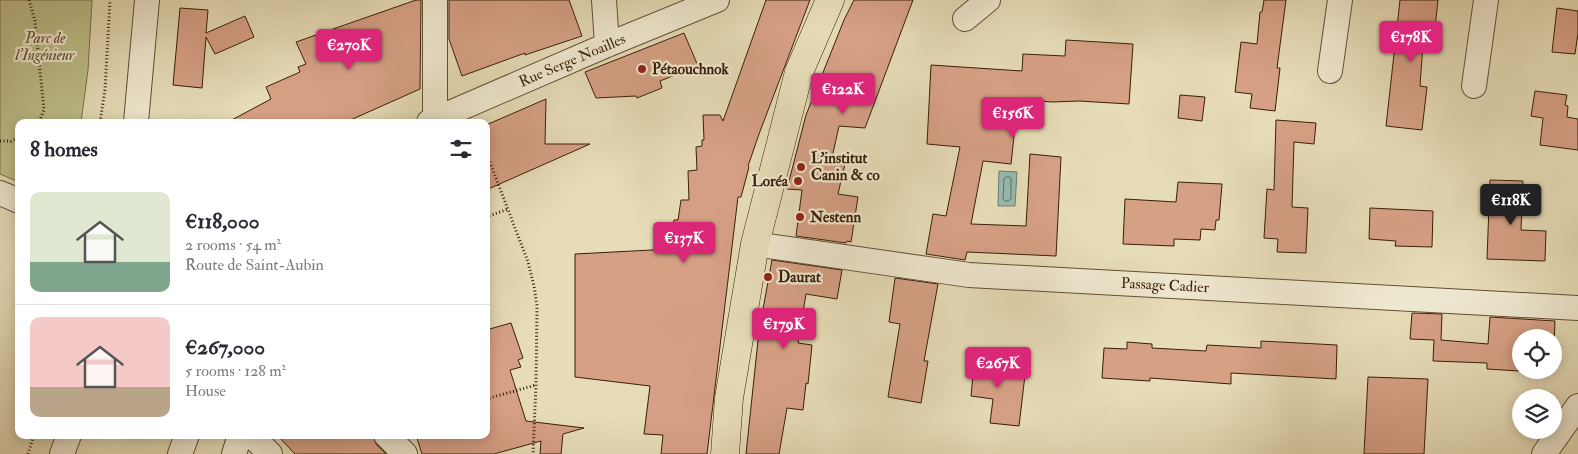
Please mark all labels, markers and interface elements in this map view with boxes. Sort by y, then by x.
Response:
pin: €178K [1376,20,1446,63]
text: €178K [1390,27,1432,47]
pin: €270K [314,28,384,71]
park label: Parc de l'Ingénieur [15,29,76,65]
street label: Rue Serge Noailles [516,29,628,92]
text: €270K [327,35,371,55]
place label: Pétaouchnok [652,60,729,79]
marker: Pétaouchnok [636,63,648,75]
pin: €122K [808,72,878,115]
text: €122K [822,79,864,99]
pin: €156K [978,96,1048,139]
text: €156K [992,103,1034,123]
icon: filters [447,135,475,163]
text: 8 homes [30,136,98,163]
place label: L'institut Canin & co [811,149,880,185]
marker: L'institut Canin & co [795,161,807,173]
place label: Loréa [752,172,789,191]
marker: Loréa [792,175,804,187]
pin: €118K [1476,184,1546,226]
text: €118K [1491,190,1531,210]
text: €118,000 [185,208,259,235]
place label: Nestenn [809,208,861,227]
marker: Nestenn [794,211,806,223]
icon: home [70,212,130,272]
pin: €137K [649,222,719,264]
text: €137K [664,228,704,248]
text: 2 rooms · 54 m² [185,235,281,255]
text: Route de Saint-Aubin [185,255,324,275]
place label: Daurat [778,268,821,287]
marker: Daurat [762,271,774,283]
street label: Passage Cadier [1120,274,1210,297]
pin: €179K [749,308,819,350]
text: €179K [763,314,805,334]
map controls [1512,329,1562,439]
button: locate [1512,329,1562,379]
text: €267,000 [185,334,265,361]
icon: home [70,337,130,397]
pin: €267K [963,346,1033,389]
text: €267K [976,353,1020,373]
text: 5 rooms · 128 m² [185,361,286,381]
text: House [185,381,226,401]
button: layers [1512,389,1562,439]

